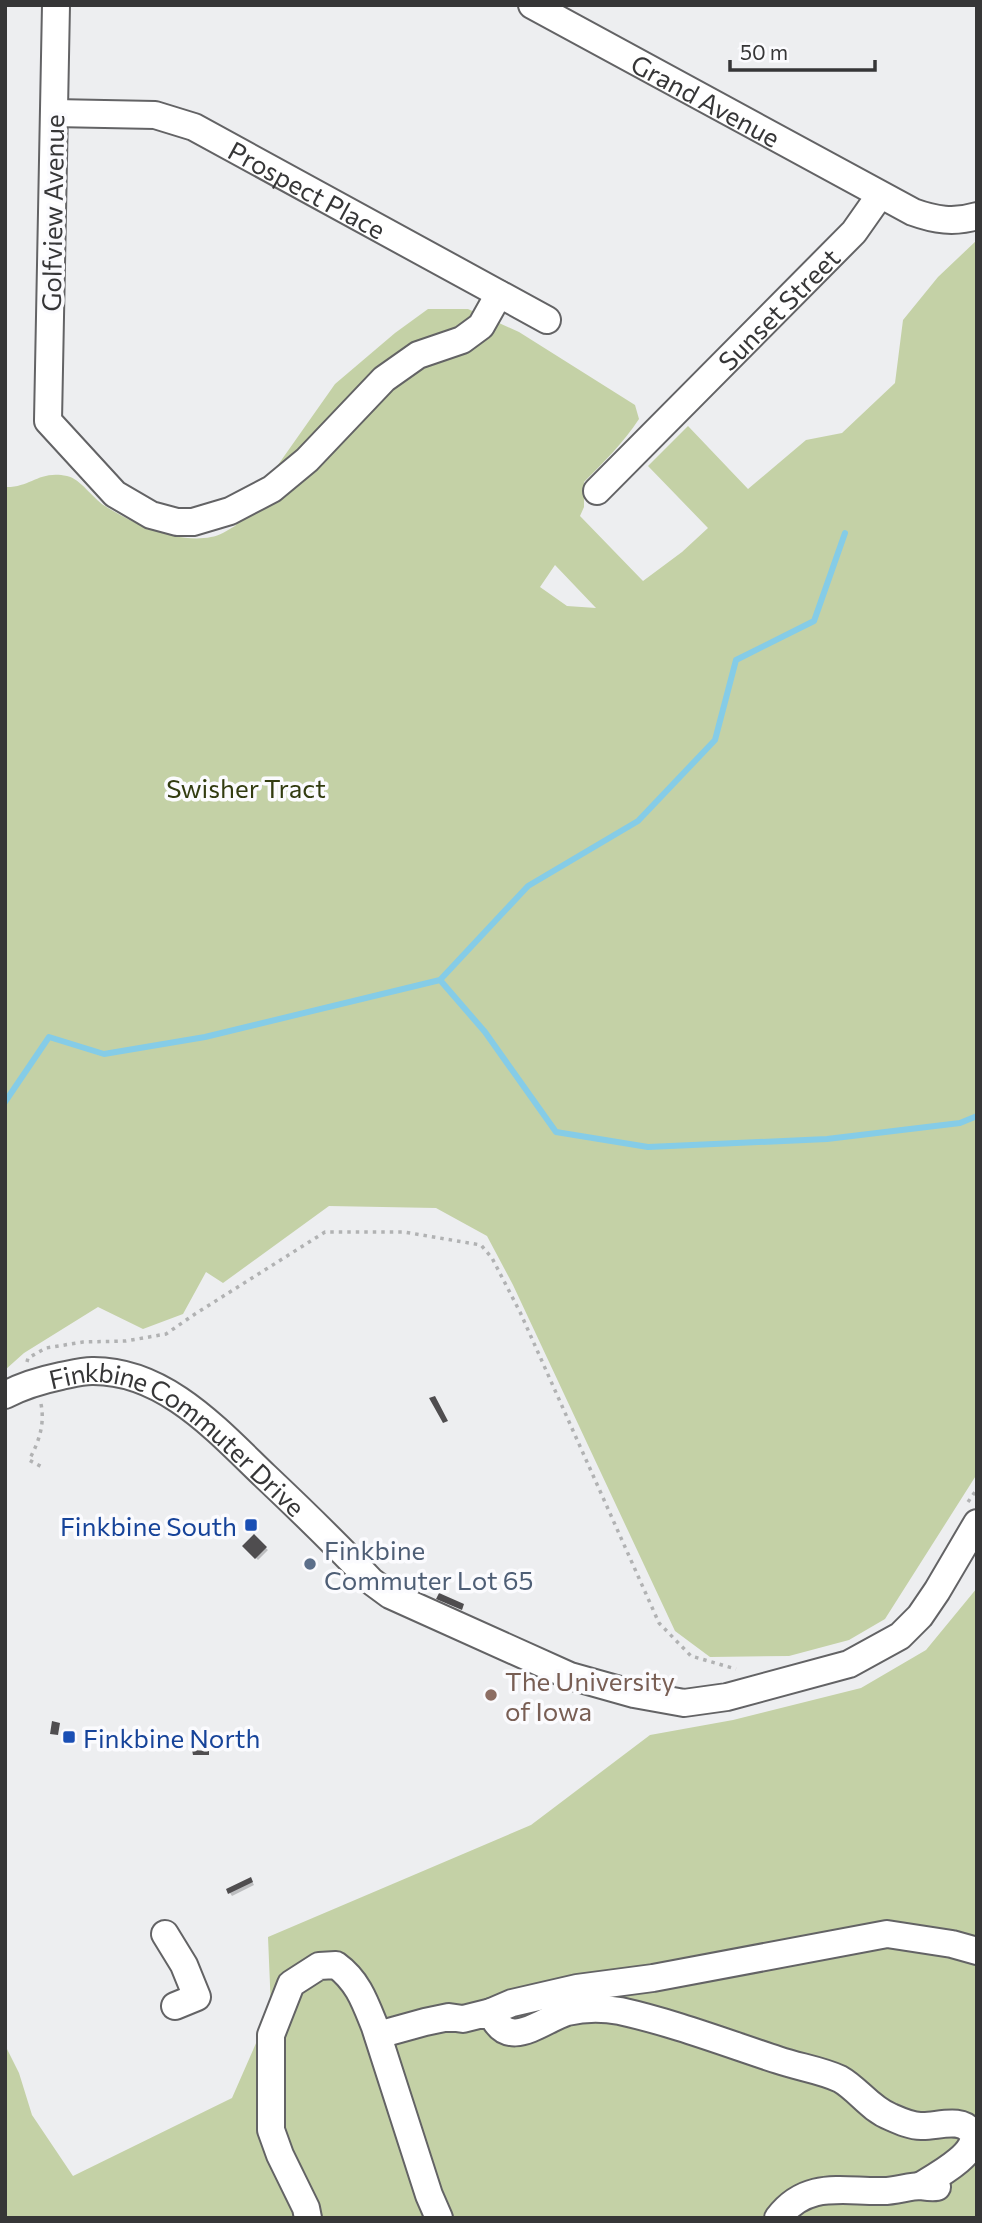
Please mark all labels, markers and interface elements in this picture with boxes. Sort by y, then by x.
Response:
scale bar [730,28,875,72]
text: 50 m [740,39,788,64]
street label: Grand Avenue [626,47,786,152]
street label: Golfview Avenue [35,114,69,312]
street label: Prospect Place [224,134,391,244]
street label: Sunset Street [711,241,845,376]
park label: Swisher Tract [166,772,326,803]
street label: Finkbine Commuter Drive [46,1355,312,1522]
place label: Finkbine South [60,1510,237,1541]
marker: Finkbine South [243,1517,259,1533]
place label: Finkbine Commuter Lot 65 [324,1534,533,1595]
marker: Finkbine Commuter Lot 65 [302,1556,318,1572]
place label: The University of Iowa [505,1665,675,1726]
marker: The University of Iowa [483,1687,499,1703]
place label: Finkbine North [83,1722,260,1753]
marker: Finkbine North [61,1729,77,1745]

